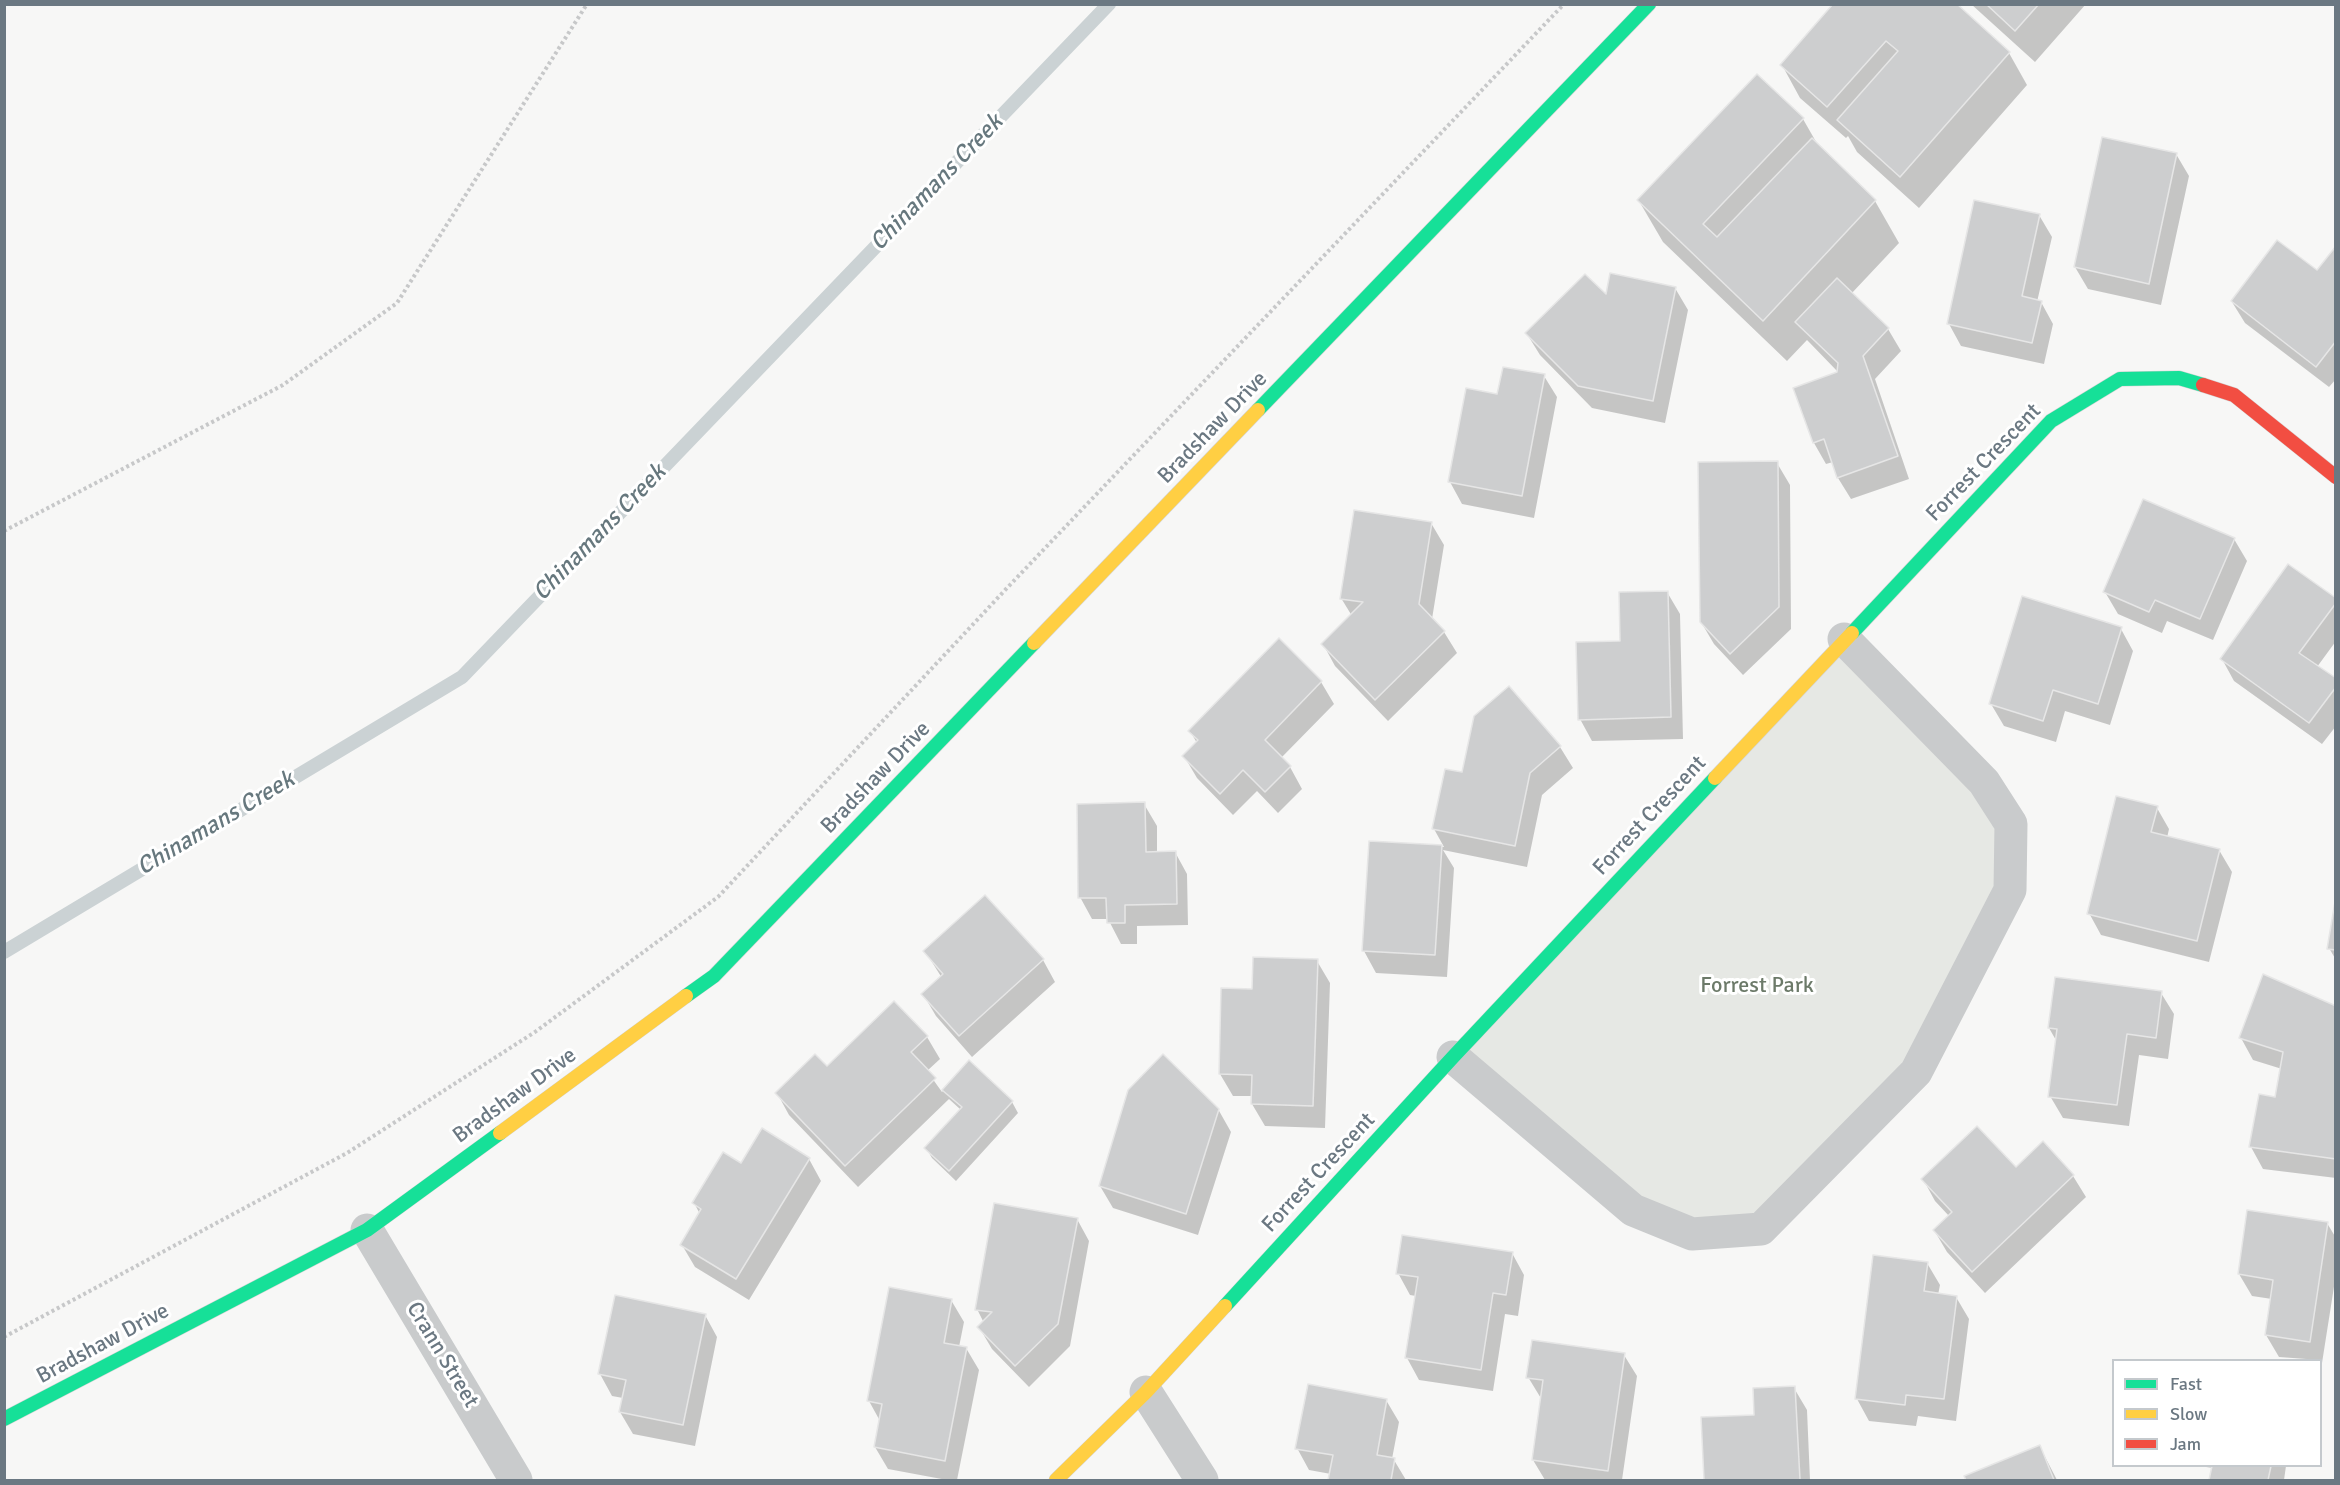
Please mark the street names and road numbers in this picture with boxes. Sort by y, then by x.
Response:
street label: Bradshaw Drive [1153,366,1273,490]
street label: Forrest Crescent [1921,399,2047,527]
street label: Bradshaw Drive [816,716,936,840]
street label: Forrest Crescent [1588,751,1712,881]
street label: Bradshaw Drive [448,1042,582,1150]
street label: Forrest Crescent [1257,1108,1381,1238]
street label: Crann Street [400,1297,484,1413]
street label: Bradshaw Drive [32,1298,174,1390]

